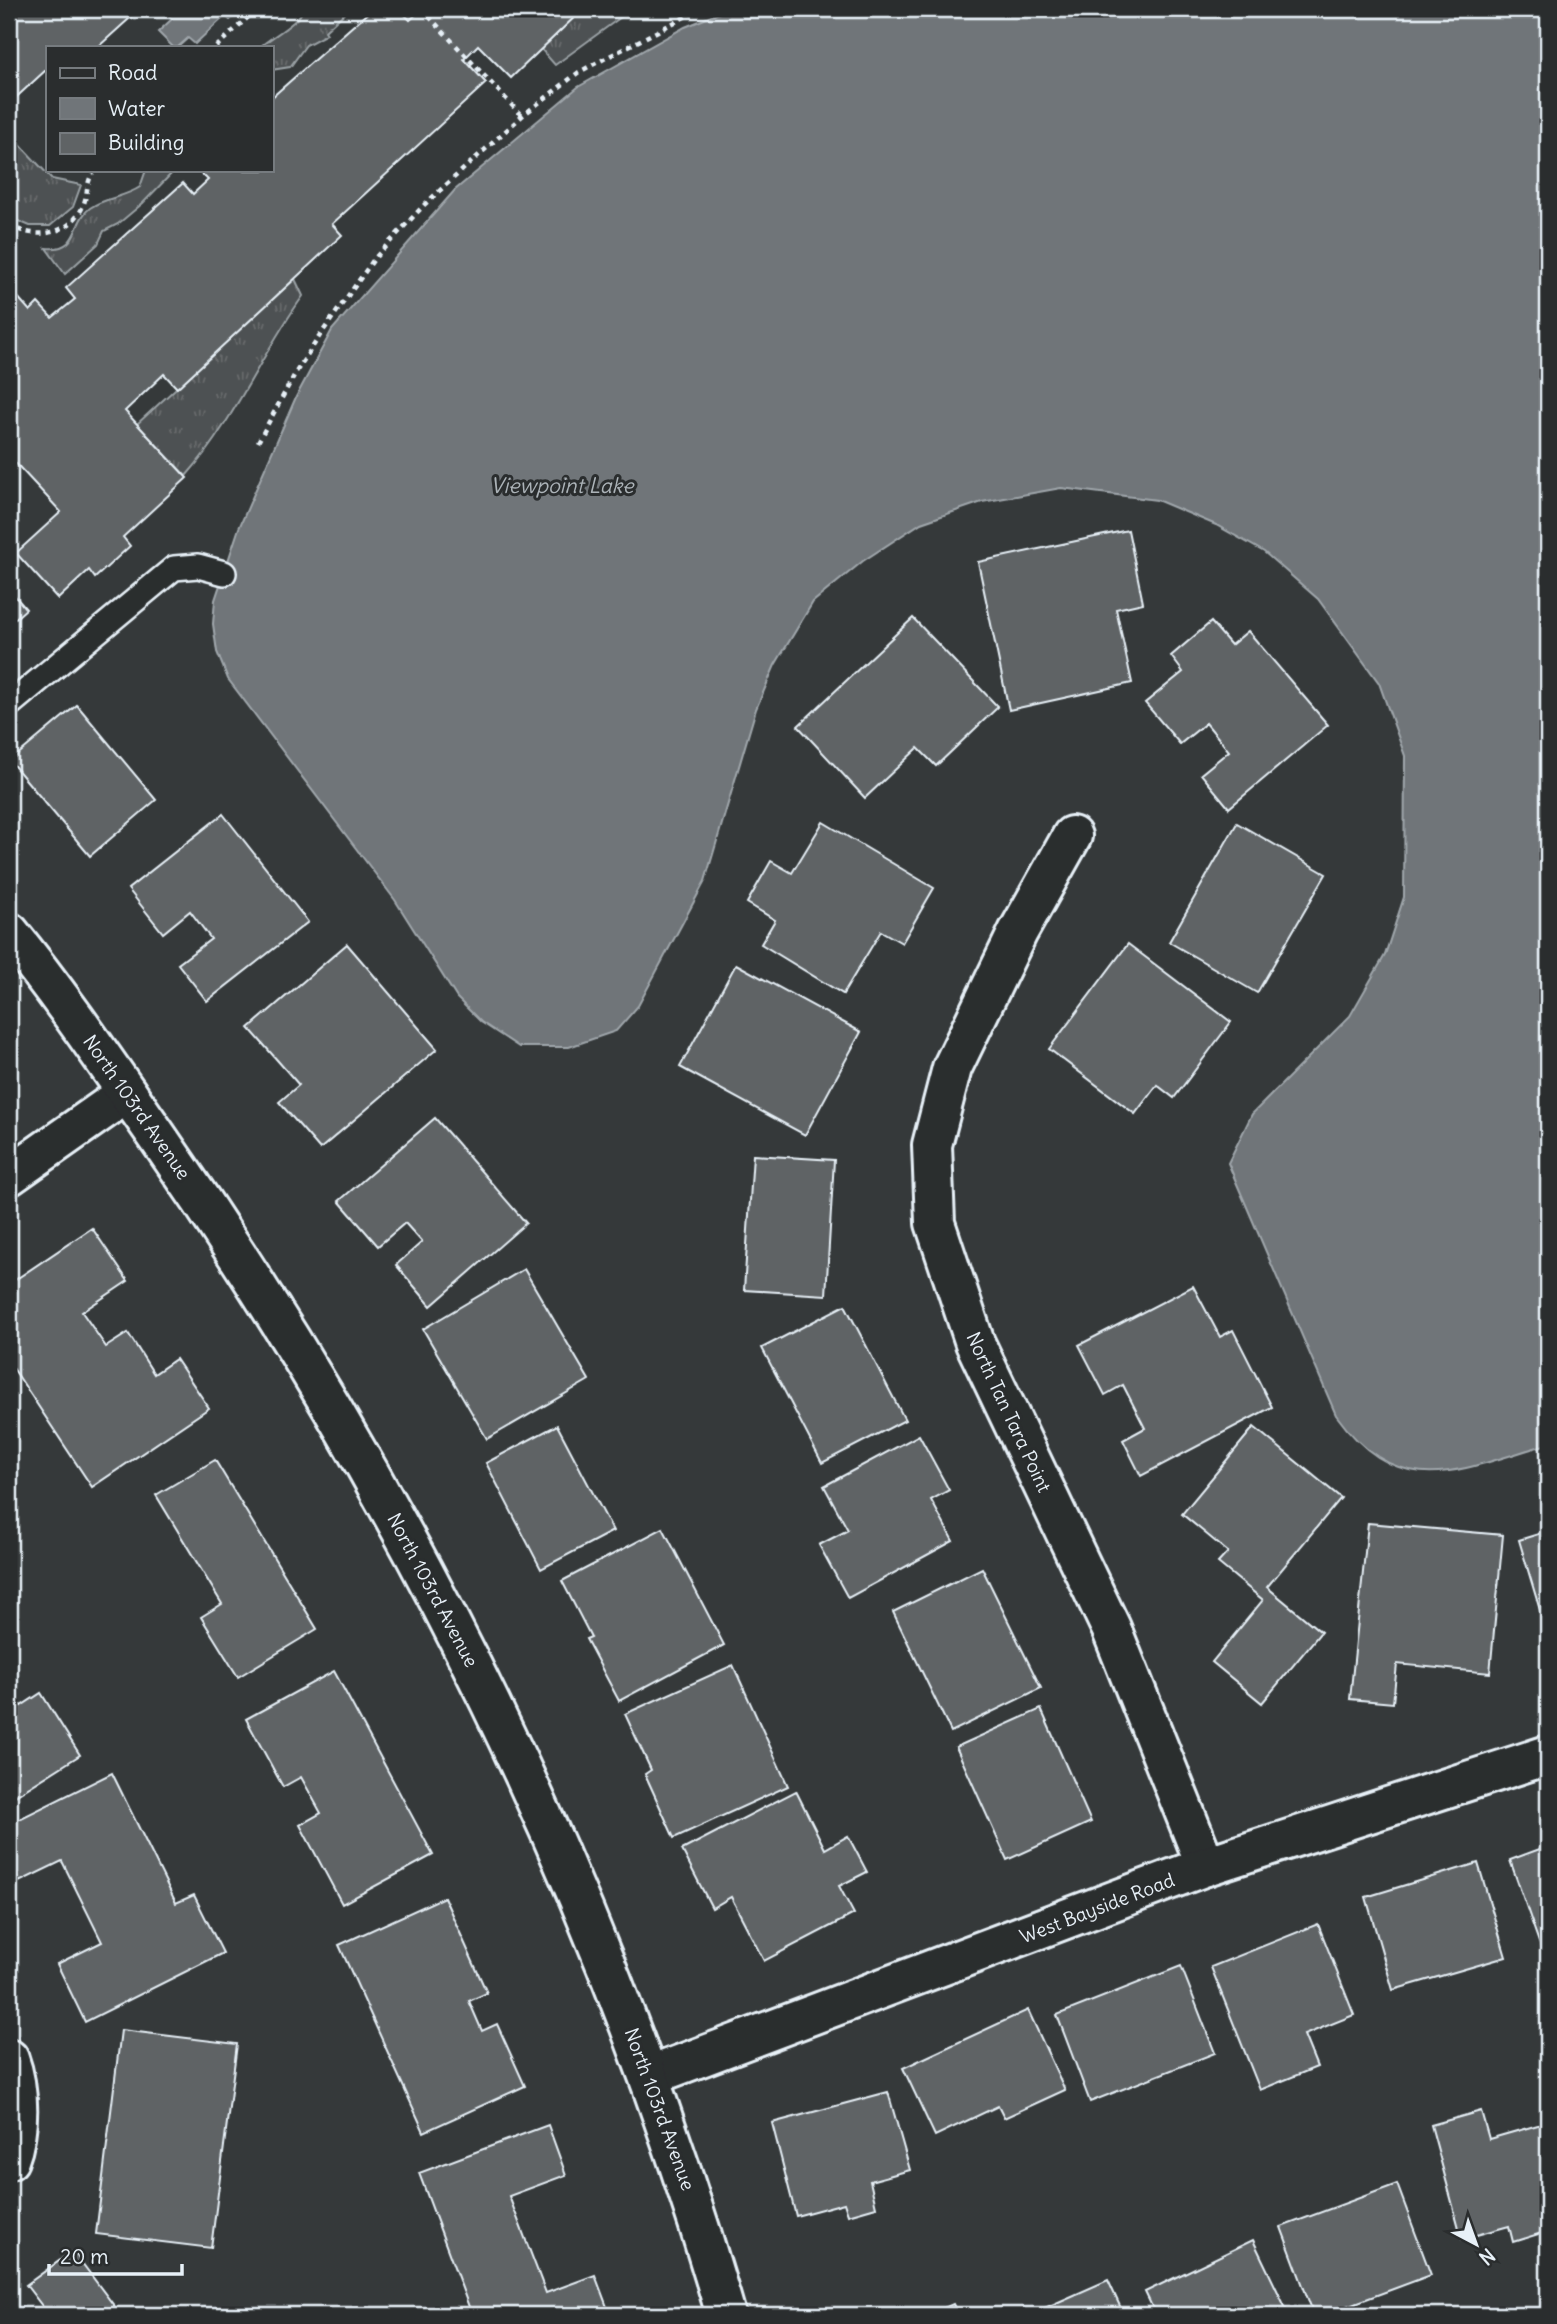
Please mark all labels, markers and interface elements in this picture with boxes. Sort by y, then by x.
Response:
legend [46,46,273,172]
text: Road [108,59,157,86]
text: Water [108,95,166,122]
text: Building [108,129,184,156]
water label: Viewpoint Lake [490,472,635,499]
street label: North 103rd Avenue [78,1030,196,1184]
street label: North Tan Tara Point [961,1328,1057,1496]
street label: North 103rd Avenue [382,1509,484,1671]
street label: West Bayside Road [1016,1867,1178,1949]
street label: North 103rd Avenue [619,2025,701,2193]
north arrow [1442,2208,1512,2278]
scale bar [49,2233,182,2277]
text: 20 m [60,2243,109,2270]
text: N [1474,2243,1500,2270]

